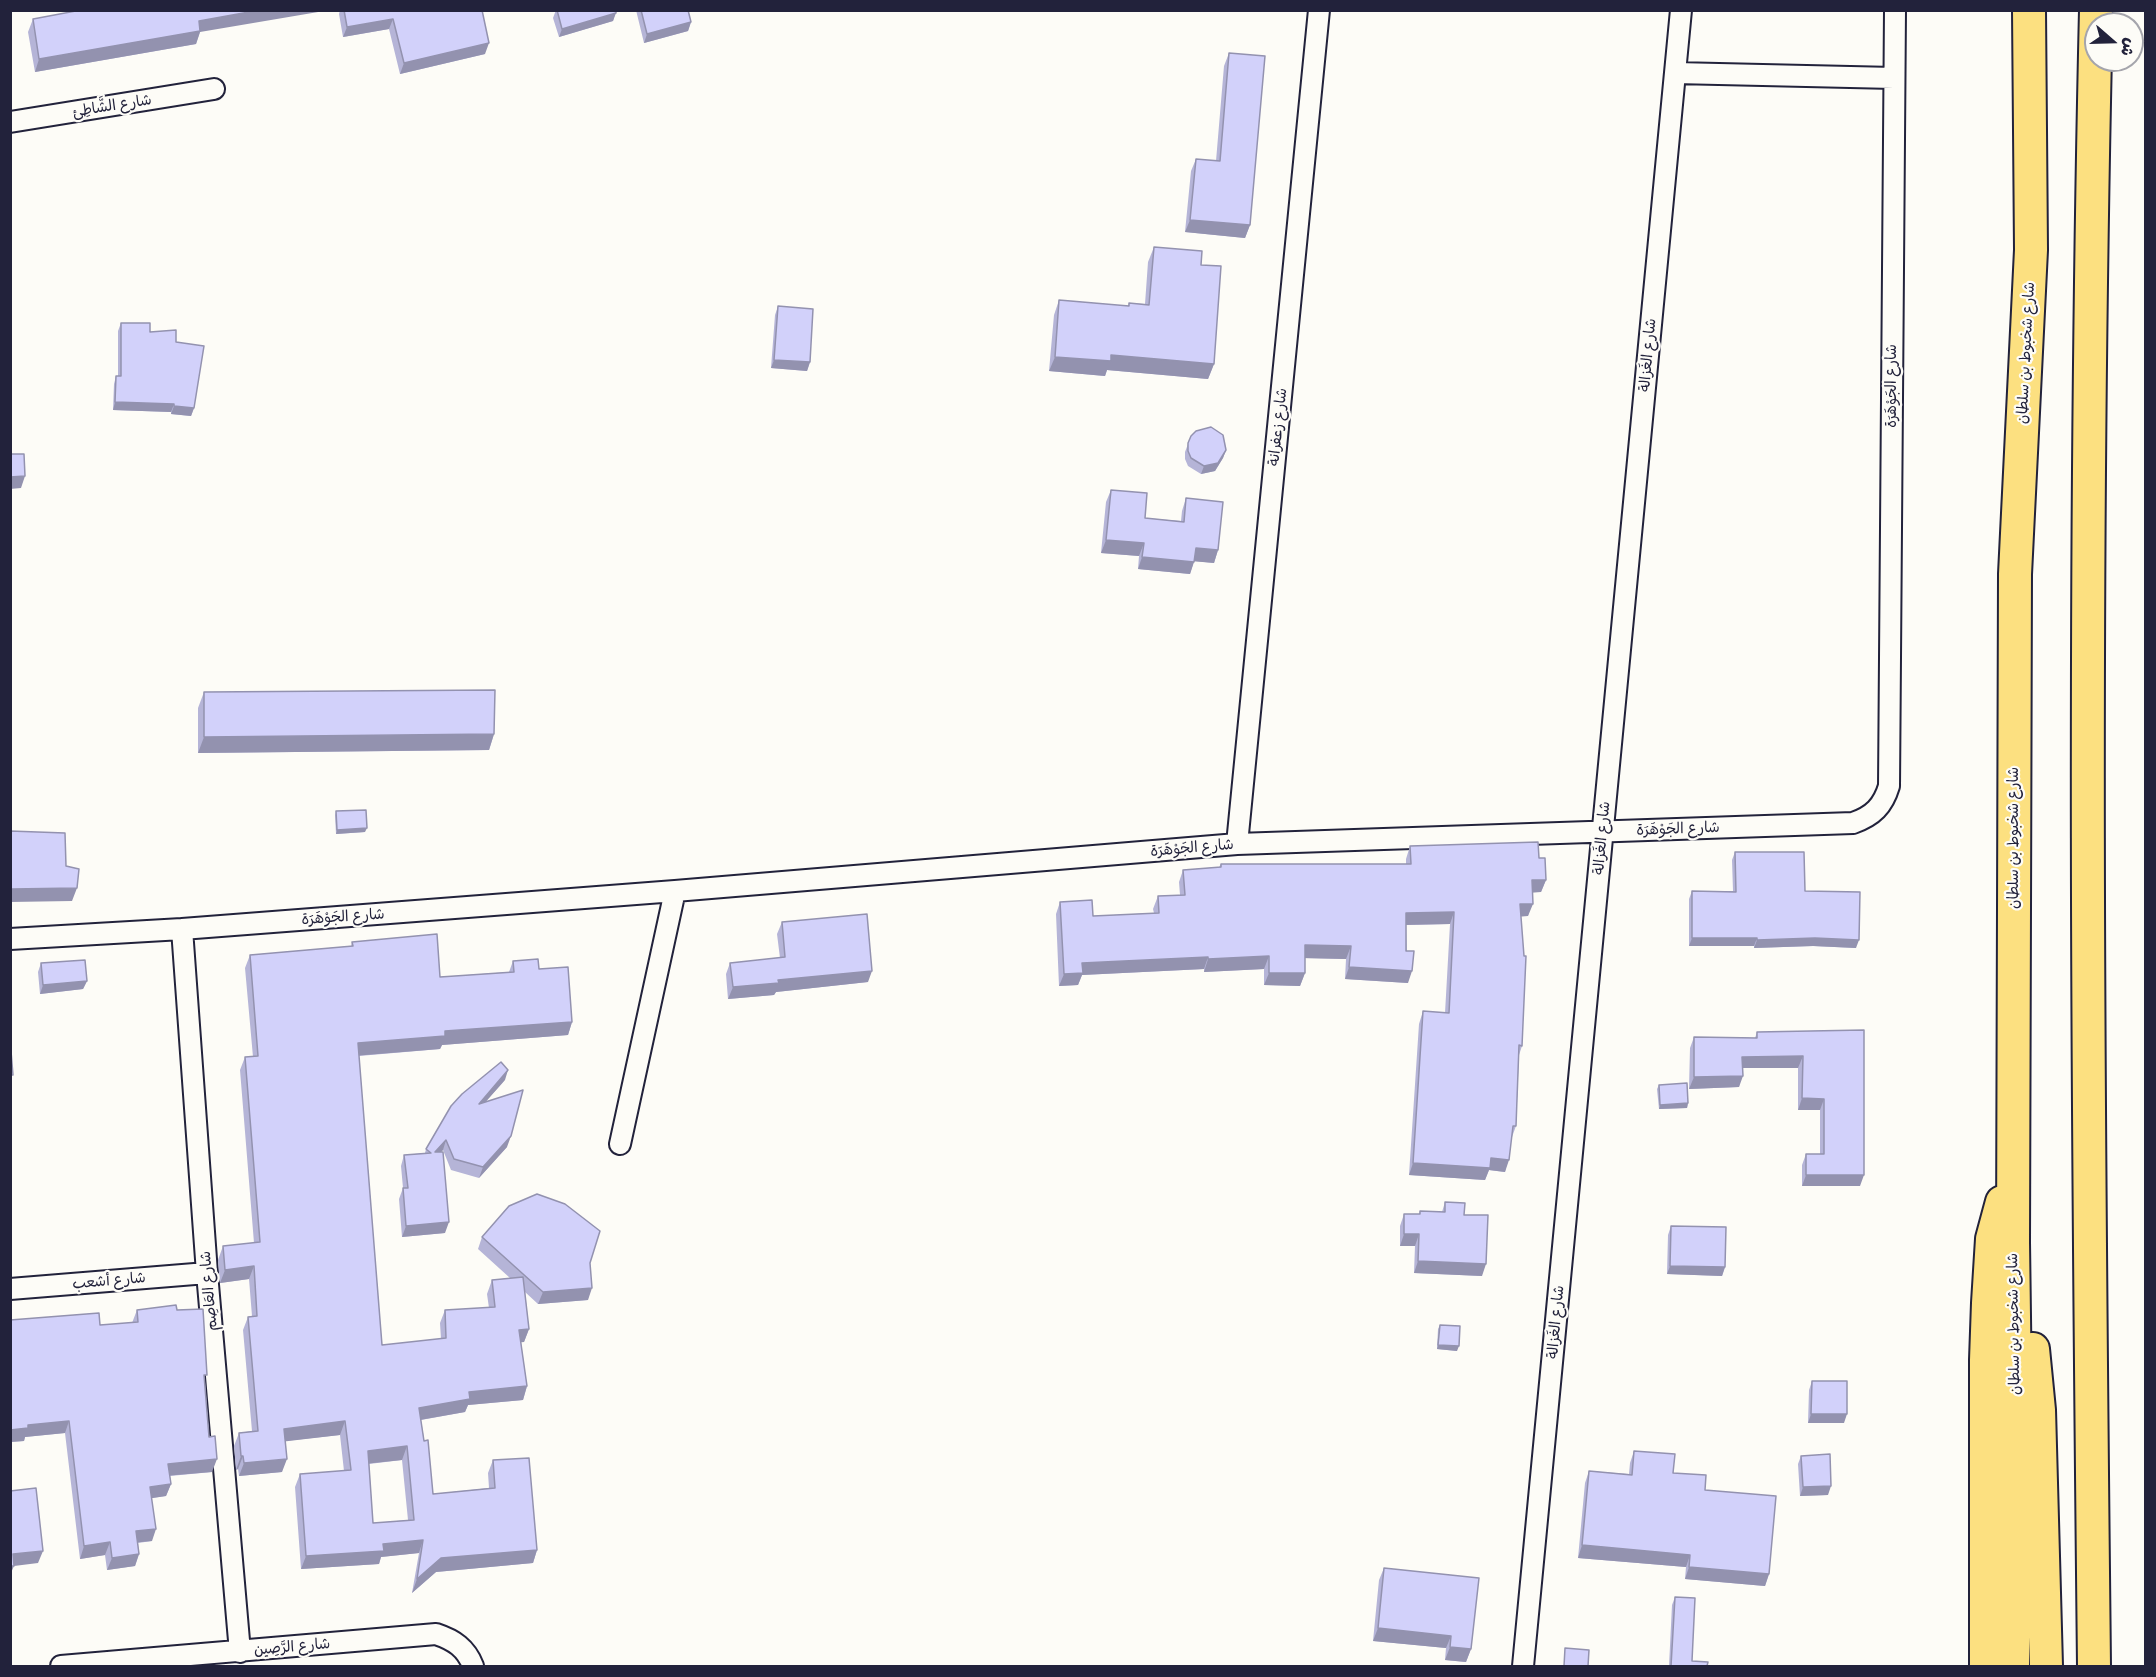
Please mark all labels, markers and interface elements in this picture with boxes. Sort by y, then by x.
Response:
north arrow [2084,12,2144,72]
text: ش [2117,36,2141,59]
street label: شارع الشَّاطِئ [71,91,153,121]
street label: شارع شخبوط بن سلطان [2013,282,2039,424]
street label: شارع الغَزالة [1636,317,1660,393]
street label: شارع الجَوْهَرَة [1883,344,1901,428]
street label: شارع زعفرانة [1265,387,1291,467]
street label: شارع شخبوط بن سلطان [2005,767,2023,909]
street label: شارع الغَزالة [1590,800,1614,876]
street label: شارع الجَوْهَرَة [1636,819,1720,839]
street label: شارع الجَوْهَرَة [1150,835,1234,861]
street label: شارع الجَوْهَرَة [301,905,385,929]
street label: شارع العَاصِم [197,1250,221,1332]
street label: شارع شخبوط بن سلطان [2004,1253,2024,1395]
street label: شارع أشعب [72,1269,146,1293]
street label: شارع الغَزالة [1544,1284,1568,1360]
street label: شارع الرَّصِين [253,1635,331,1659]

